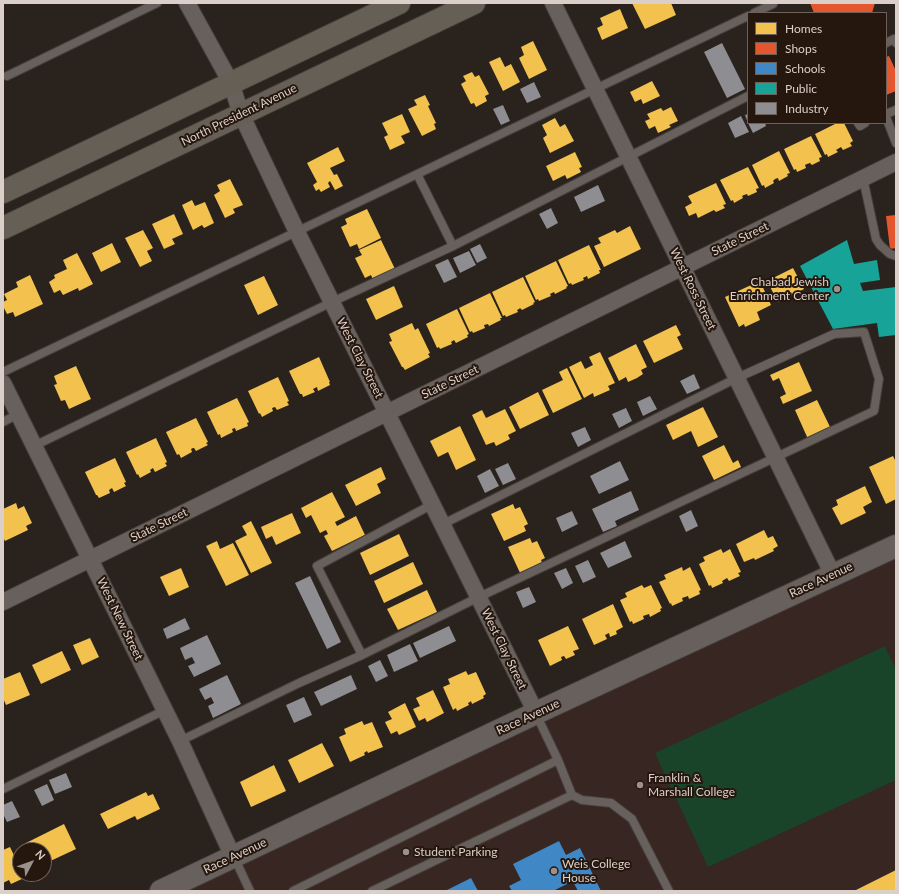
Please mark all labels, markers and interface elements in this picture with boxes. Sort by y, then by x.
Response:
legend [747,12,887,124]
text: Homes [785,21,822,36]
text: Shops [785,41,817,56]
text: Schools [785,61,826,76]
street label: North President Avenue [179,81,299,149]
text: Public [785,81,817,96]
text: Industry [785,101,828,116]
street label: State Street [709,219,771,259]
street label: West Ross Street [667,246,719,332]
place label: Chabad Jewish Enrichment Center [730,275,829,303]
marker: Chabad Jewish Enrichment Center [832,284,842,294]
street label: West Clay Street [334,315,386,401]
street label: State Street [419,362,481,402]
street label: State Street [128,505,190,545]
street label: Race Avenue [787,559,855,601]
street label: West New Street [94,575,146,663]
street label: West Clay Street [478,606,530,692]
street label: Race Avenue [494,696,562,738]
place label: Franklin & Marshall College [648,771,735,799]
marker: Franklin & Marshall College [635,780,645,790]
street label: Race Avenue [201,835,269,877]
north arrow [12,842,52,882]
place label: Student Parking [414,845,498,859]
text: N [33,847,48,862]
marker: Student Parking [401,847,411,857]
place label: Weis College House [562,857,630,885]
marker: Weis College House [549,866,559,876]

